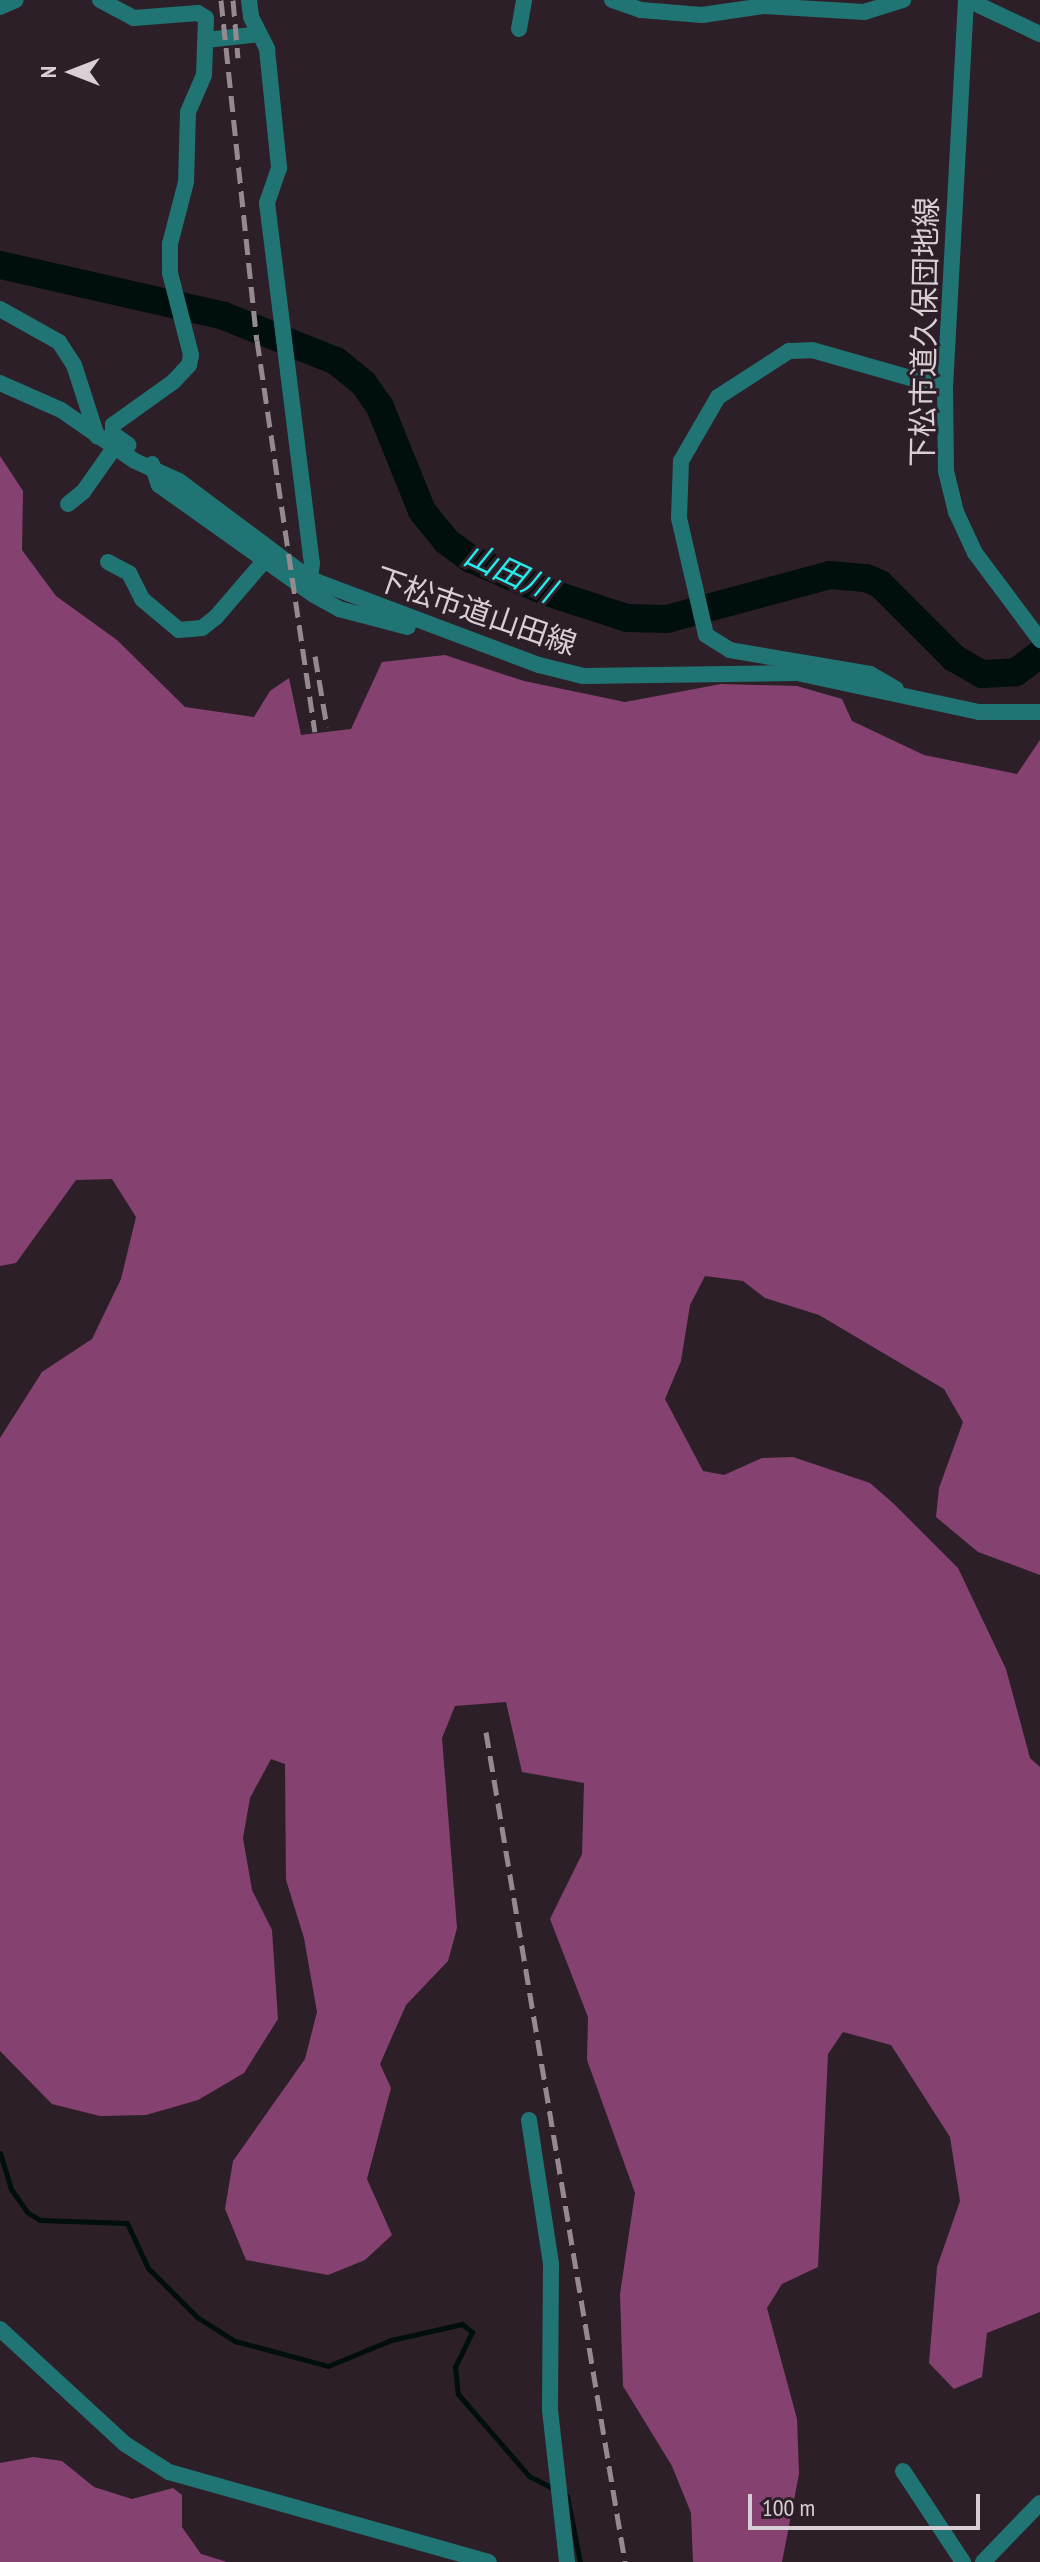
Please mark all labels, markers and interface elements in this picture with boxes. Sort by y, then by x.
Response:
north arrow [32,32,112,112]
text: N [34,66,62,78]
street label: 下松市道久保団地線 [904,197,944,467]
water label: 山田川 [458,534,562,610]
street label: 下松市道山田線 [371,560,581,662]
scale bar [752,2478,984,2528]
text: 100 m [762,2492,815,2523]

